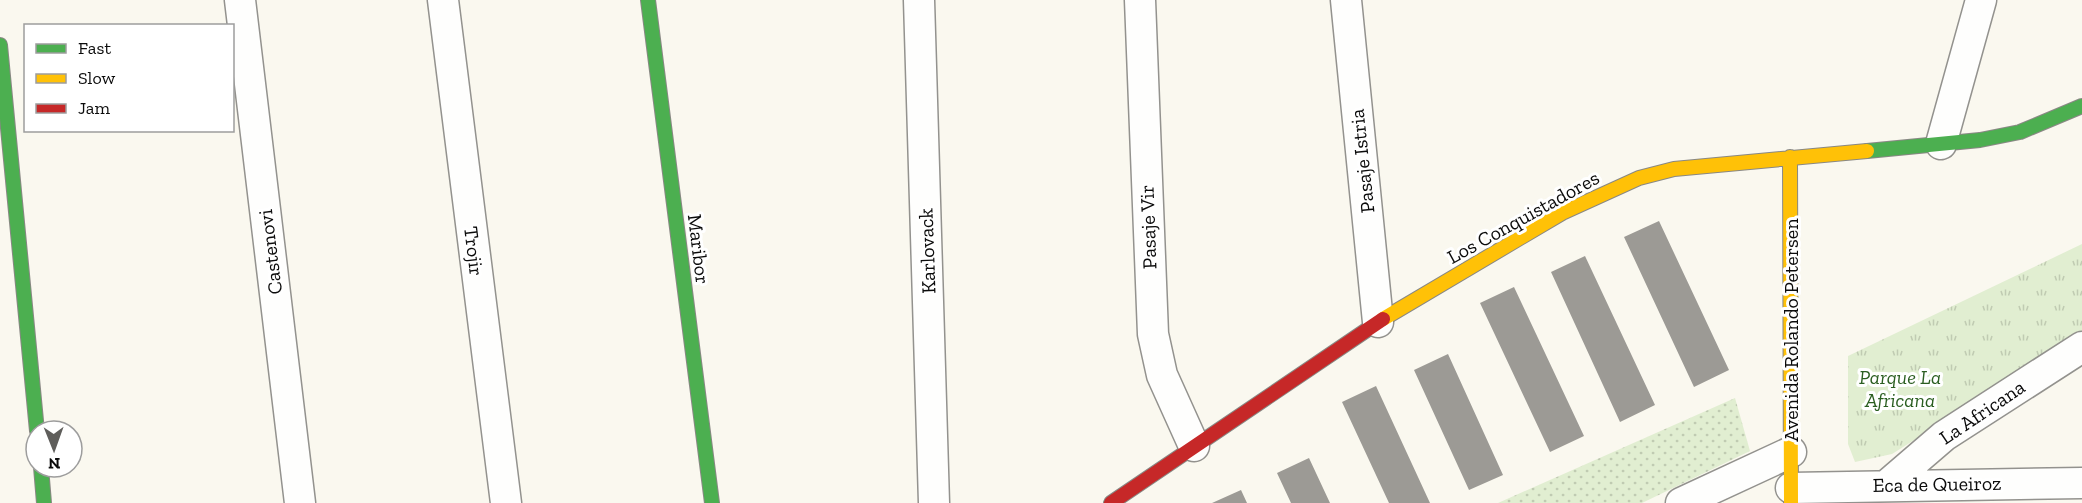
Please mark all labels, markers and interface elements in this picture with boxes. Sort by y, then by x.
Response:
legend [24,24,234,132]
text: Fast [78,37,111,59]
text: Slow [78,67,115,89]
text: Jam [78,97,110,119]
street label: Pasaje Istria [1345,107,1379,214]
street label: Los Conquistadores [1443,165,1603,269]
street label: Pasaje Vir [1135,184,1161,270]
street label: Karlovack [913,207,940,294]
street label: Castenovi [253,208,287,296]
street label: Maribor [683,213,715,285]
street label: Avenida Rolando Petersen [1779,218,1803,442]
street label: Trojir [459,225,489,277]
park label: Parque La Africana [1859,365,1941,412]
street label: La Africana [1935,375,2030,449]
north arrow [24,419,84,479]
text: N [48,454,61,473]
street label: Eca de Queiroz [1872,471,2002,497]

